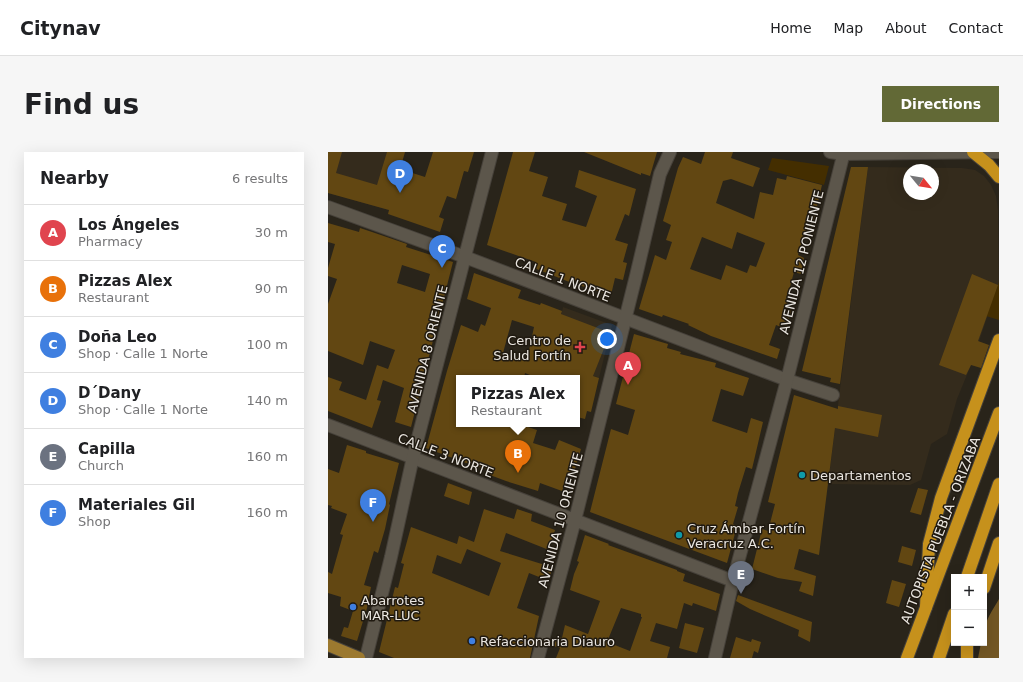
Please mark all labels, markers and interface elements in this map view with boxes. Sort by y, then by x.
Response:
text: Citynav [20,17,101,39]
text: Home [770,20,812,36]
text: Map [834,20,863,36]
text: About [885,20,927,36]
text: Contact [949,20,1003,36]
button: Directions [882,86,999,122]
text: Find us [24,88,139,121]
pin: D [387,160,413,193]
north arrow [903,164,939,200]
text: Nearby [40,168,109,188]
text: 6 results [232,171,288,186]
street label: AVENIDA 12 PONIENTE [776,189,827,336]
text: Los Ángeles [78,216,179,234]
text: A [48,225,58,240]
text: 30 m [255,225,288,240]
text: Pharmacy [78,234,143,249]
pin: C [429,235,455,268]
street label: CALLE 1 NORTE [513,254,613,305]
text: Pizzas Alex [78,272,172,290]
text: B [48,281,58,296]
text: 90 m [255,281,288,296]
street label: AVENIDA 8 ORIENTE [404,284,451,415]
text: Restaurant [78,290,149,305]
text: Doña Leo [78,328,157,346]
your location [597,329,617,349]
place label: Centro de Salud Fortín [493,333,571,363]
text: C [48,337,58,352]
text: 100 m [246,337,288,352]
marker: Centro de Salud Fortín [574,341,586,353]
text: Shop · Calle 1 Norte [78,346,208,361]
pin: A [615,352,641,385]
popup [456,375,580,427]
text: D´Dany [78,384,141,402]
text: Pizzas Alex [471,385,565,403]
text: D [48,393,58,408]
text: 140 m [246,393,288,408]
text: Shop · Calle 1 Norte [78,402,208,417]
text: Restaurant [471,403,542,418]
street label: CALLE 3 NORTE [396,430,496,481]
street label: AUTOPISTA PUEBLA - ORIZABA [898,434,983,626]
text: Capilla [78,440,135,458]
pin: B [505,440,531,473]
text: E [49,449,57,464]
text: 160 m [246,449,288,464]
street label: AVENIDA 10 ORIENTE [535,451,586,589]
text: Church [78,458,124,473]
place label: Departamentos [810,468,912,483]
marker: Departamentos [797,470,807,480]
pin: F [360,489,386,522]
text: Materiales Gil [78,496,195,514]
text: F [49,505,57,520]
text: 160 m [246,505,288,520]
text: Shop [78,514,111,529]
place label: Cruz Ámbar Fortín Veracruz A.C. [687,521,805,551]
marker: Cruz Ámbar Fortín Veracruz A.C. [674,530,684,540]
pin: E [728,561,754,594]
map controls [951,574,987,646]
button: + [951,574,987,610]
place label: Abarrotes MAR-LUC [361,593,424,623]
marker: Abarrotes MAR-LUC [348,602,358,612]
button: − [951,610,987,646]
place label: Refaccionaria Diauro [480,634,615,649]
marker: Refaccionaria Diauro [467,636,477,646]

